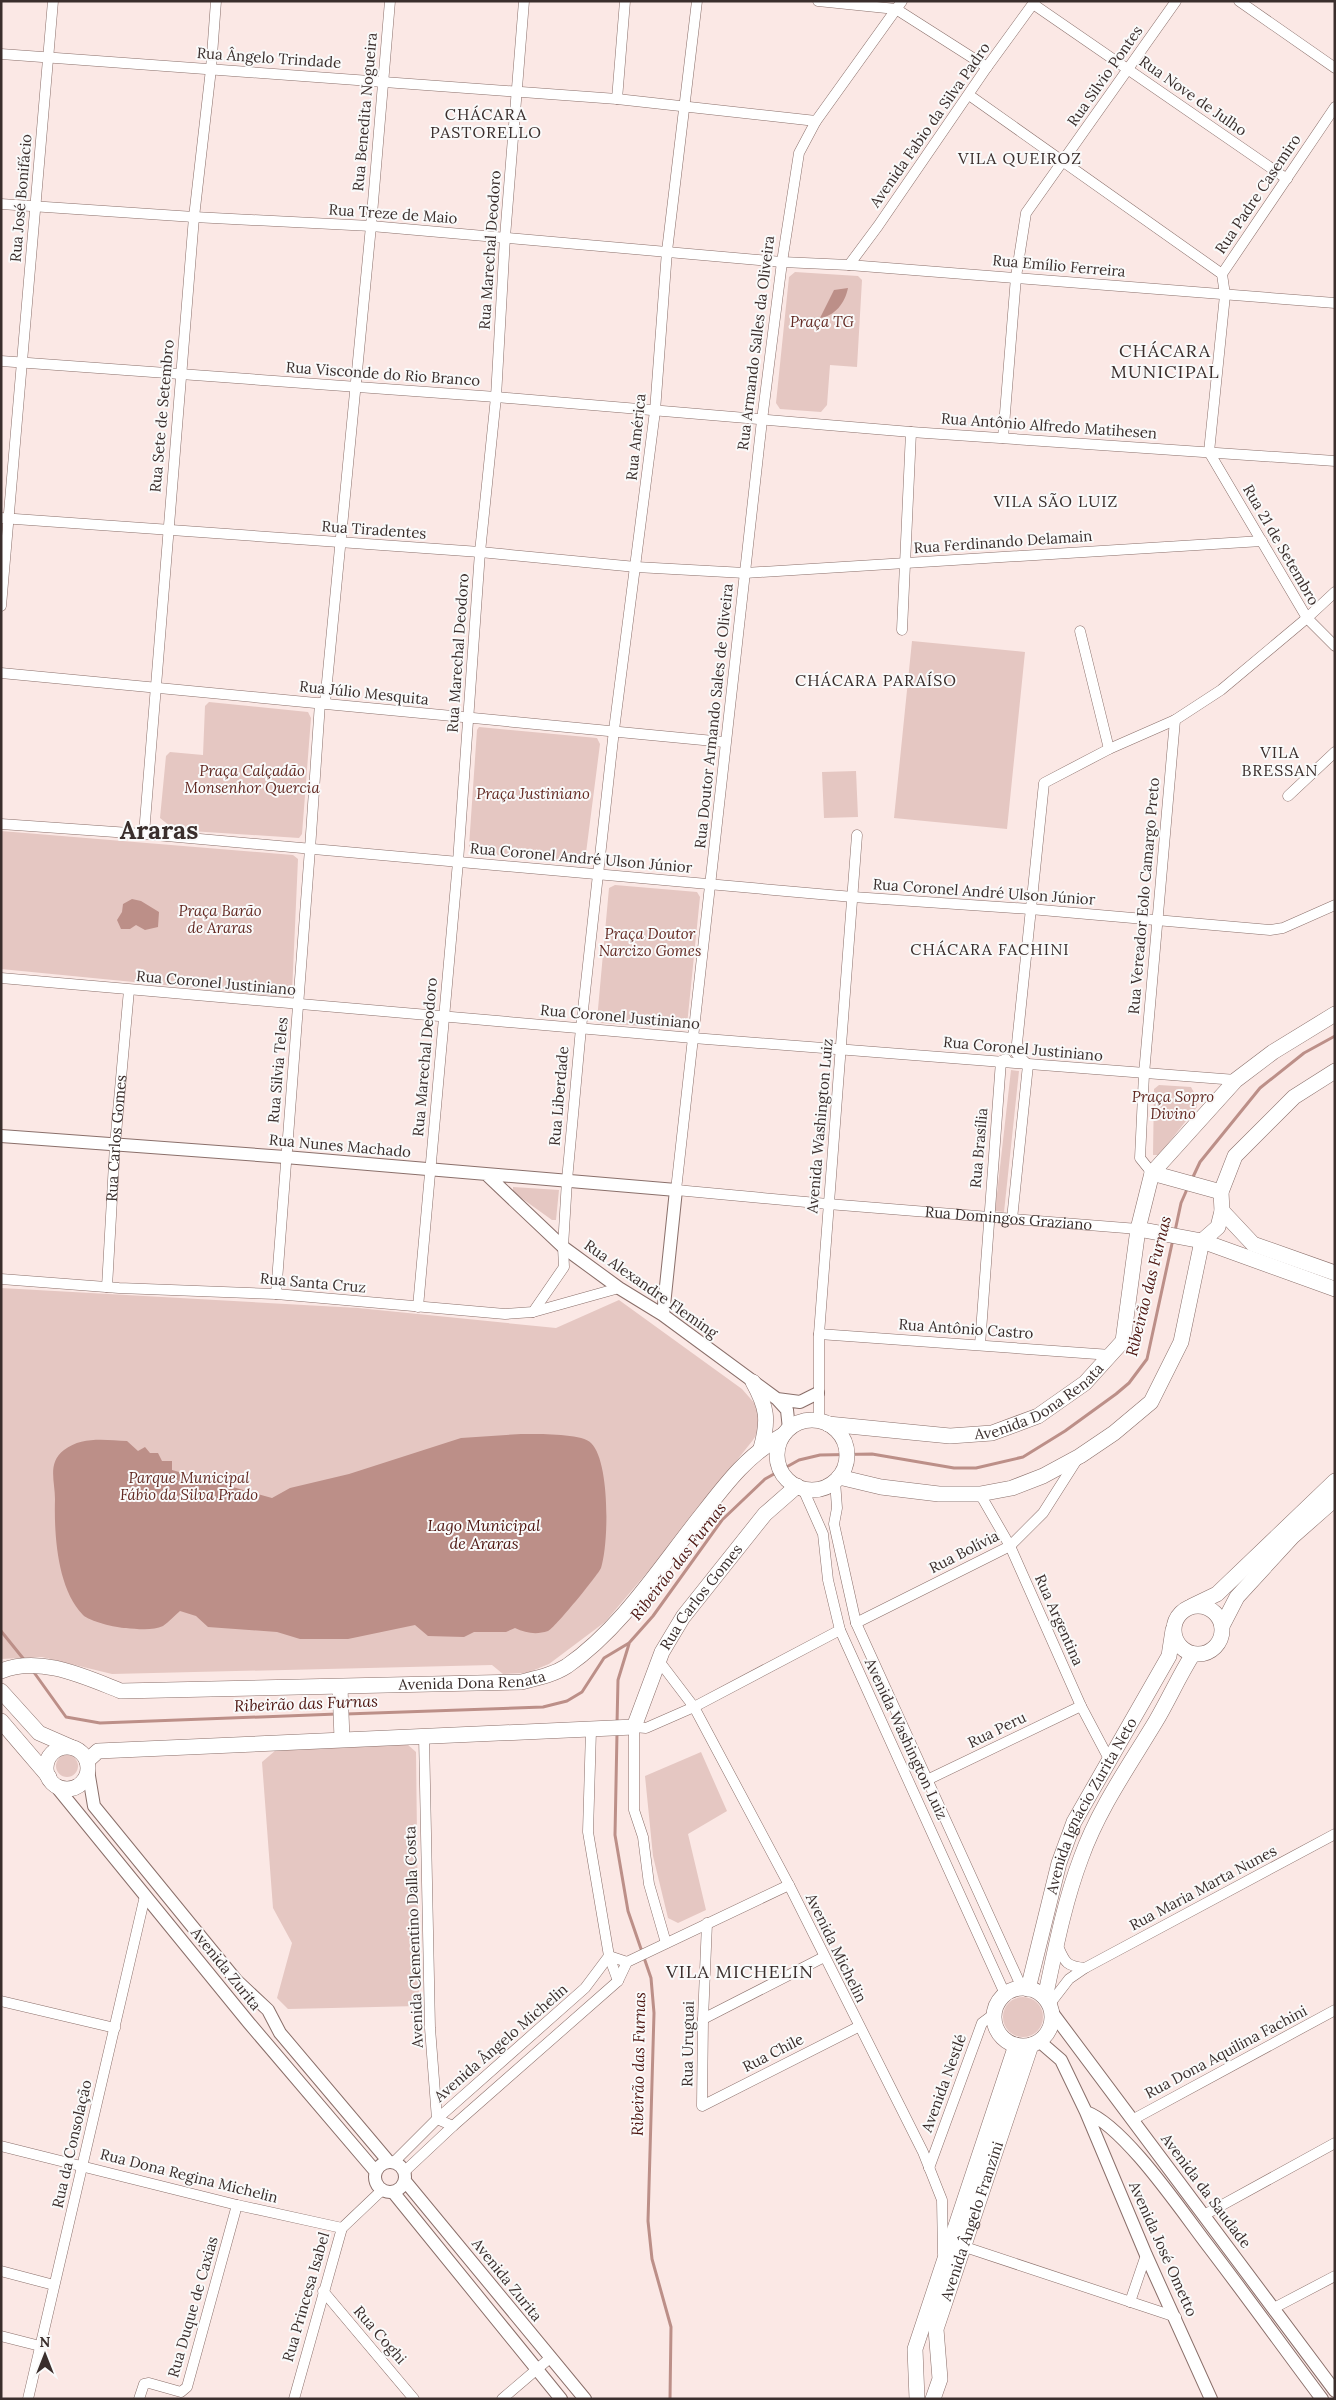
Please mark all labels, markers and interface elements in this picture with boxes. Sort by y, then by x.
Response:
street label: Rua Silvio Pontes [1063,22,1146,130]
street label: Rua Benedita Nogueira [348,31,381,192]
street label: Avenida Fabio da Silva Padro [865,38,994,212]
street label: Rua Ângelo Trindade [196,43,342,72]
street label: Rua Nove de Julho [1136,51,1251,140]
district label: CHÁCARA PASTORELLO [430,104,542,142]
street label: Rua Padre Casemiro [1210,130,1305,257]
street label: Rua José Bonifácio [5,133,36,263]
district label: VILA QUEIROZ [957,148,1082,168]
street label: Rua Marechal Deodoro [474,169,505,330]
street label: Rua Treze de Maio [328,200,458,227]
street label: Rua Armando Salles da Oliveira [733,234,778,451]
street label: Rua Emílio Ferreira [992,250,1127,281]
park label: Praça TG [790,312,855,331]
street label: Rua Sete de Setembro [145,339,178,493]
district label: CHÁCARA MUNICIPAL [1110,339,1220,383]
street label: Rua Visconde do Rio Branco [285,357,481,390]
street label: Rua América [621,392,650,481]
street label: Rua Antônio Alfredo Matihesen [940,408,1158,443]
street label: Rua 21 de Setembro [1239,481,1324,609]
district label: VILA SÃO LUIZ [993,491,1118,511]
street label: Rua Tiradentes [321,516,427,543]
street label: Rua Ferdinando Delamain [913,526,1093,557]
street label: Rua Marechal Deodoro [442,572,473,733]
street label: Rua Doutor Armando Sales de Oliveira [690,582,737,849]
district label: CHÁCARA PARAÍSO [795,670,957,690]
street label: Rua Júlio Mesquita [298,676,430,709]
district label: VILA BRESSAN [1241,742,1319,780]
park label: Praça Calçadão Monsenhor Quercia [184,761,320,797]
street label: Rua Vereador Eolo Camargo Preto [1124,777,1163,1015]
park label: Praça Justiniano [476,784,590,803]
district label: Araras [120,814,198,846]
street label: Rua Coronel André Ulson Júnior [469,838,693,877]
street label: Rua Coronel André Ulson Júnior [872,874,1096,909]
park label: Praça Barão de Araras [178,901,262,937]
park label: Praça Doutor Narcizo Gomes [599,924,701,960]
district label: CHÁCARA FACHINI [910,939,1070,959]
street label: Rua Coronel Justiniano [135,966,297,999]
street label: Rua Marechal Deodoro [408,976,441,1137]
street label: Rua Coronel Justiniano [539,1000,701,1033]
street label: Rua Silvia Teles [263,1016,292,1124]
street label: Rua Coronel Justiniano [942,1032,1104,1065]
street label: Avenida Washington Luiz [802,1038,837,1215]
street label: Rua Liberdade [545,1045,572,1147]
street label: Rua Carlos Gomes [102,1074,130,1202]
park label: Praça Sopro Divino [1132,1087,1214,1123]
street label: Rua Brasília [966,1107,991,1189]
street label: Rua Nunes Machado [268,1130,412,1161]
street label: Rua Domingos Graziano [924,1202,1093,1234]
water label: Ribeirão das Furnas [1121,1214,1175,1358]
street label: Rua Alexandre Fleming [581,1235,723,1342]
street label: Rua Santa Cruz [259,1268,367,1297]
street label: Rua Antônio Castro [898,1314,1034,1343]
street label: Avenida Dona Renata [973,1359,1108,1443]
park label: Parque Municipal Fábio da Silva Prado [120,1468,258,1504]
water label: Ribeirão das Furnas [626,1498,730,1624]
water label: Lago Municipal de Araras [427,1515,541,1553]
street label: Rua Bolívia [926,1526,1002,1577]
street label: Rua Carlos Gomes [655,1540,746,1653]
street label: Rua Argentina [1031,1571,1088,1669]
street label: Avenida Washington Luiz [860,1654,952,1822]
street label: Avenida Dona Renata [397,1666,548,1694]
water label: Ribeirão das Furnas [234,1690,378,1716]
street label: Rua Peru [964,1707,1029,1752]
street label: Avenida Ignácio Zurita Neto [1041,1714,1141,1897]
street label: Avenida Clementino Dalla Costa [400,1825,427,2049]
street label: Rua Maria Marta Nunes [1126,1841,1280,1934]
street label: Avenida Michelin [801,1889,871,2006]
street label: Avenida Zurita [187,1923,266,2014]
district label: VILA MICHELIN [665,1960,814,1983]
street label: Avenida Ângelo Michelin [429,1979,571,2106]
water label: Ribeirão das Furnas [627,1992,649,2136]
street label: Rua Uruguai [677,2001,698,2087]
street label: Rua Dona Aquilina Fachini [1141,2001,1310,2102]
street label: Rua Chile [739,2029,806,2076]
street label: Avenida Nestlé [917,2031,970,2135]
street label: Rua da Consolação [48,2078,96,2210]
street label: Avenida da Saudade [1157,2129,1256,2252]
street label: Avenida Ângelo Franzini [936,2139,1007,2304]
street label: Rua Dona Regina Michelin [98,2144,280,2207]
street label: Avenida José Ometto [1125,2177,1202,2319]
street label: Rua Princesa Isabel [278,2230,333,2364]
street label: Rua Duque de Caxias [163,2234,222,2380]
street label: Avenida Zurita [468,2234,547,2325]
street label: Rua Coghi [350,2302,411,2368]
north arrow [20,2330,70,2380]
text: N [40,2333,51,2351]

